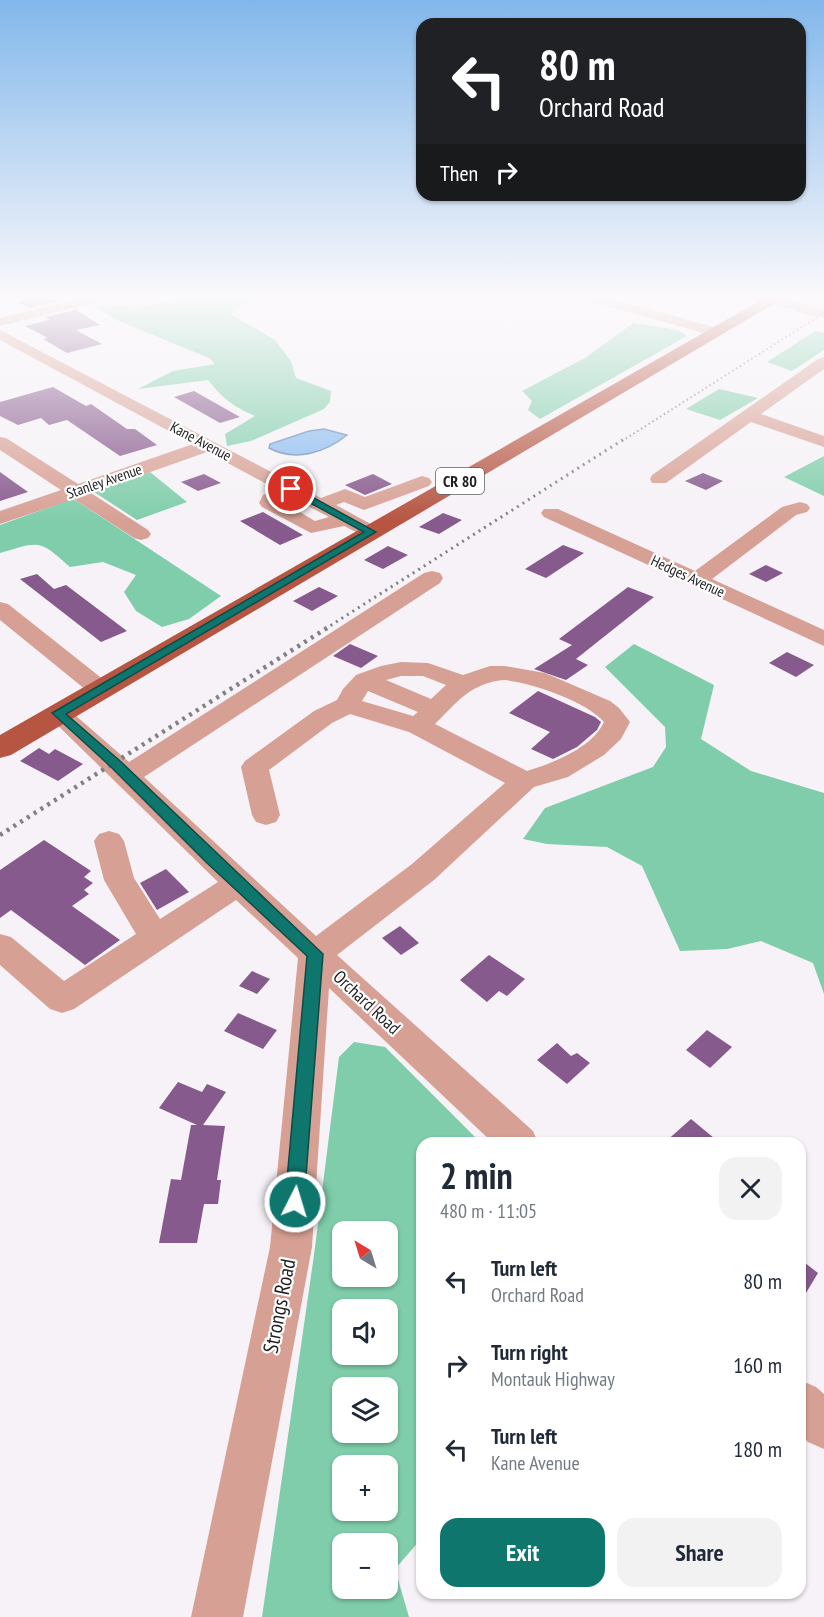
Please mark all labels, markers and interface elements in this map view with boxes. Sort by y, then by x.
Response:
text: 80 m [539,37,616,92]
icon: left [440,42,518,120]
text: Orchard Road [539,90,664,124]
icon: right [490,156,523,189]
text: Then [440,159,478,187]
street label: Kane Avenue [167,417,235,465]
street label: Stanley Avenue [64,459,144,503]
pin [265,463,316,514]
road number: CR 80 [436,468,484,494]
icon: arrive [274,472,307,505]
street label: Hedges Avenue [648,551,728,601]
street label: Orchard Road [329,965,405,1039]
text: 2 min [440,1152,513,1199]
button: close [719,1157,782,1220]
position arrow [263,1170,327,1234]
text: 480 m · 11:05 [440,1198,537,1224]
north arrow [332,1221,398,1287]
map controls [332,1221,398,1599]
text: Turn left [491,1254,557,1282]
street label: Strongs Road [257,1257,301,1355]
icon: left [440,1265,473,1298]
text: 80 m [743,1267,782,1295]
text: Orchard Road [491,1282,584,1308]
button: sound [332,1299,398,1365]
text: Turn right [491,1338,568,1366]
icon: right [440,1349,473,1382]
text: 160 m [733,1351,782,1379]
text: Montauk Highway [491,1366,615,1392]
button: layers [332,1377,398,1443]
text: Turn left [491,1422,557,1450]
icon: left [440,1433,473,1466]
text: 180 m [733,1435,782,1463]
text: Kane Avenue [491,1450,580,1476]
button: + [332,1455,398,1521]
button: Exit [440,1518,605,1587]
button: Share [617,1518,782,1587]
button: − [332,1533,398,1599]

